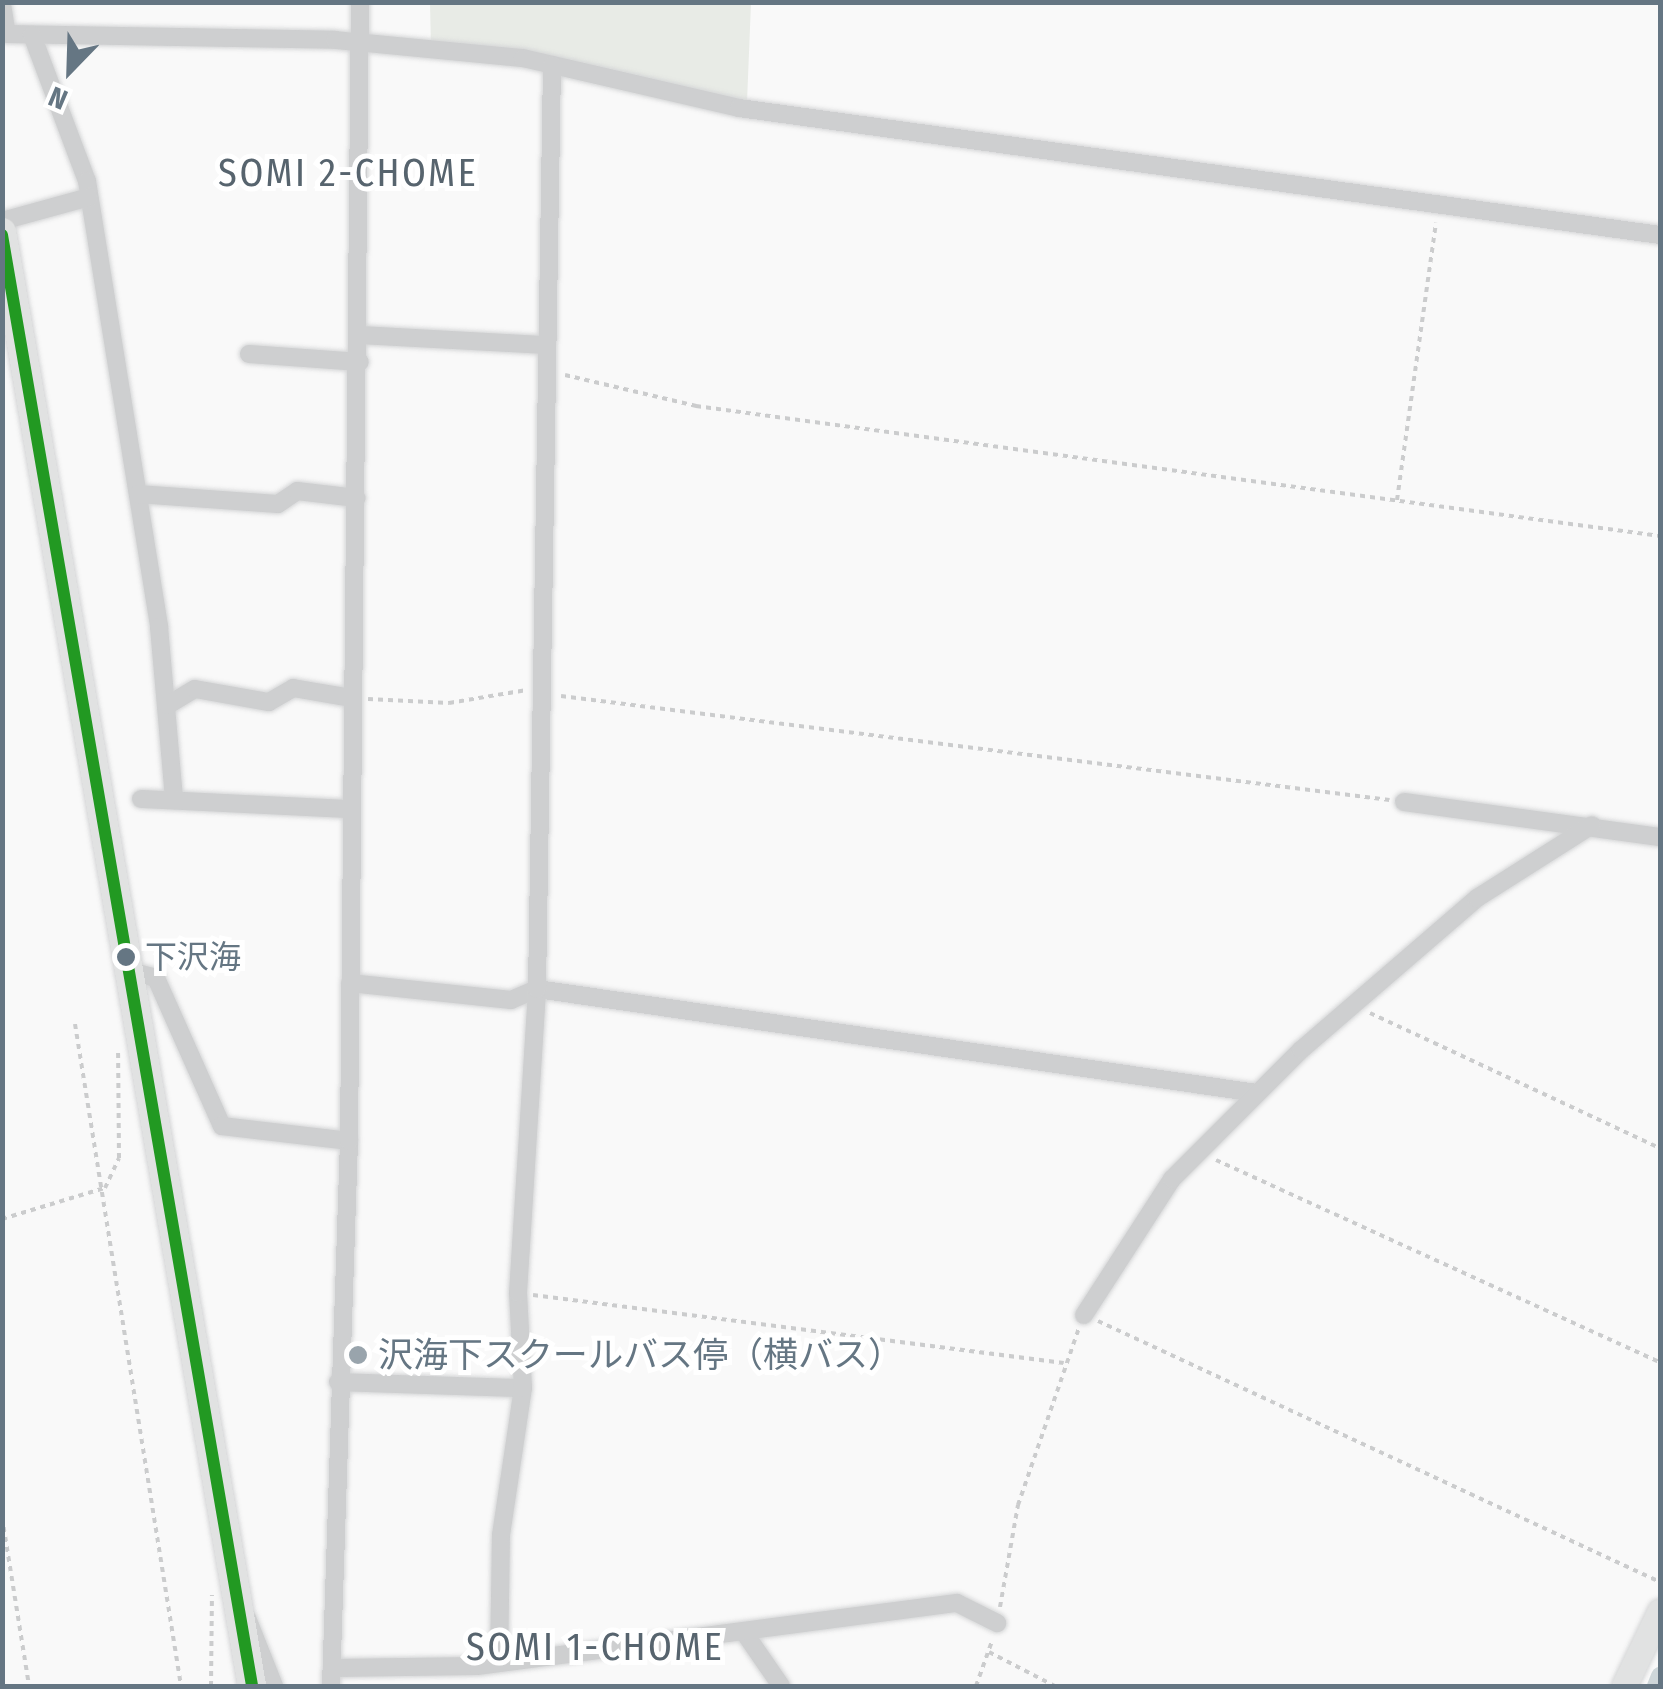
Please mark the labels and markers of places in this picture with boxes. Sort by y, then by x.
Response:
place label: 下沢海 [145,938,241,976]
marker: 下沢海 [116,947,136,967]
place label: 沢海下スクールバス停（横バス） [378,1334,903,1376]
marker: 沢海下スクールバス停（横バス） [347,1344,369,1366]

